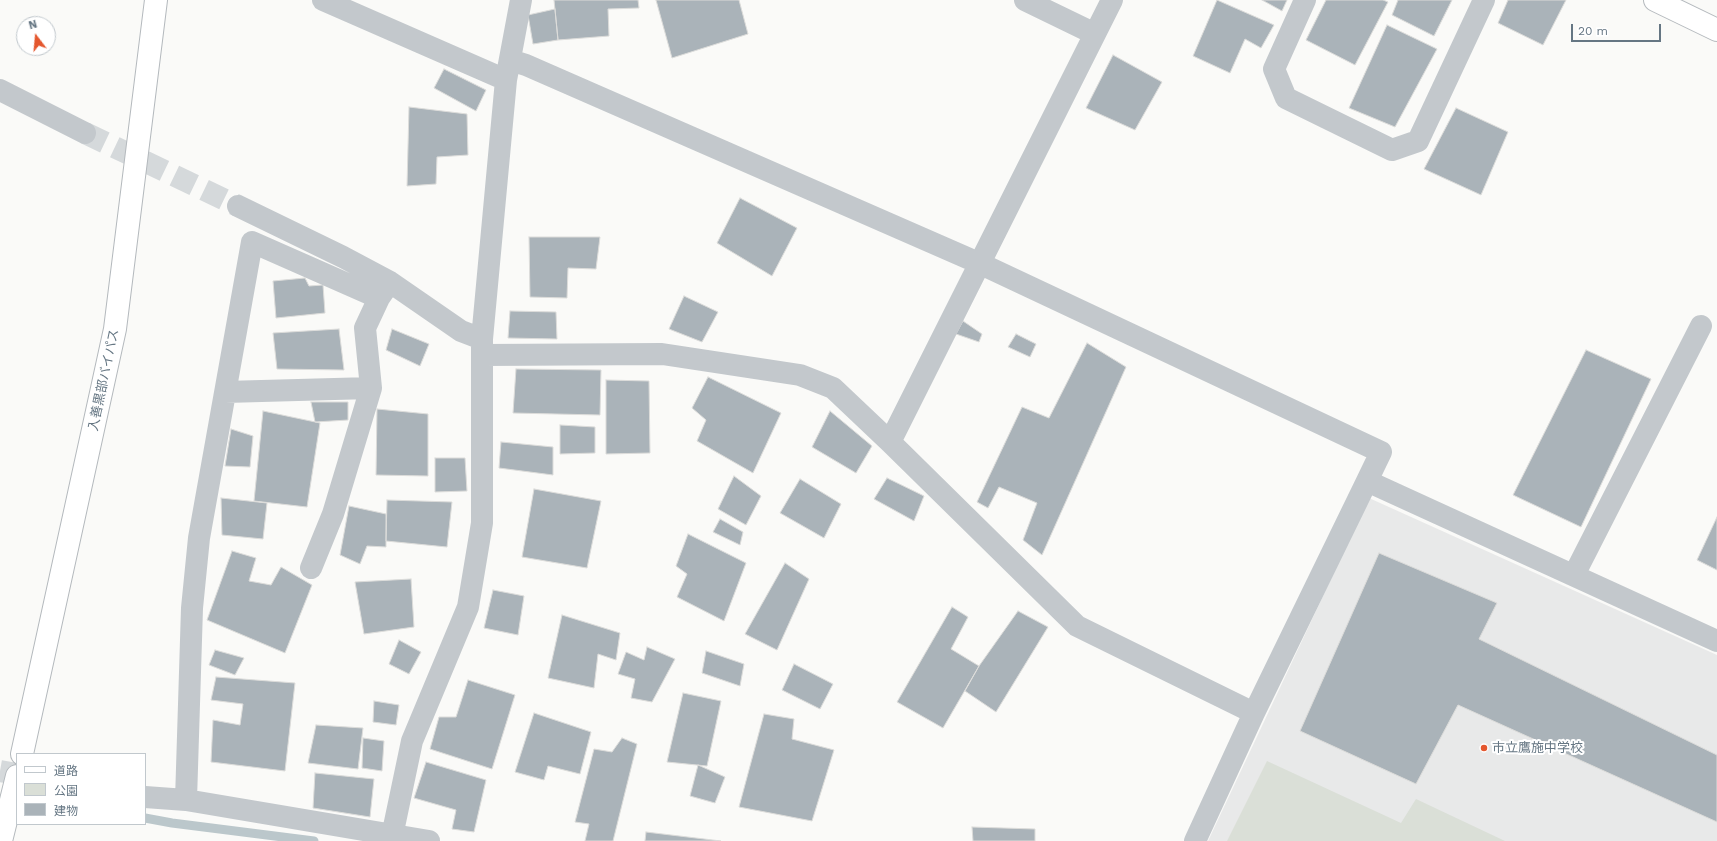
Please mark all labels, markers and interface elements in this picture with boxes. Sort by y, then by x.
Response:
north arrow [16,16,56,56]
scale bar [1573,16,1663,42]
text: N [27,18,39,32]
text: 20 m [1578,24,1608,38]
street label: 入善黒部バイパス [86,328,122,432]
place label: 市立鷹施中学校 [1492,740,1583,756]
marker: 市立鷹施中学校 [1479,743,1489,753]
legend [16,753,146,825]
text: 道路 [54,764,78,778]
text: 公園 [54,784,78,798]
text: 建物 [54,804,78,818]

